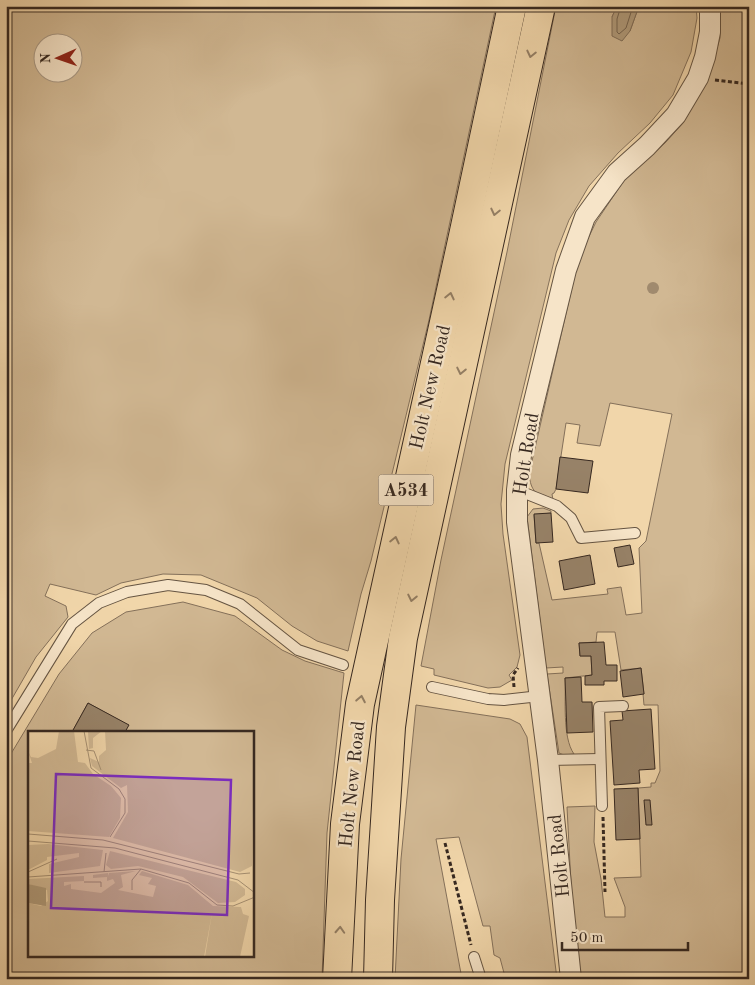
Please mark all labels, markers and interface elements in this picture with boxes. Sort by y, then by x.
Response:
north arrow [32,32,82,82]
one-way arrow [526,49,536,58]
text: N [39,53,53,64]
one-way arrow [490,208,501,217]
one-way arrow [444,291,455,300]
street label: Holt New Road [408,323,455,452]
one-way arrow [456,367,467,376]
street label: Holt Road [512,411,543,497]
road number: A534 [378,474,434,506]
one-way arrow [389,535,400,544]
one-way arrow [407,594,417,603]
one-way arrow [355,694,365,703]
street label: Holt New Road [337,720,370,849]
inset map [28,731,254,958]
street label: Holt Road [547,813,574,898]
scale bar [562,920,689,952]
one-way arrow [334,926,345,934]
text: 50 m [570,931,604,946]

